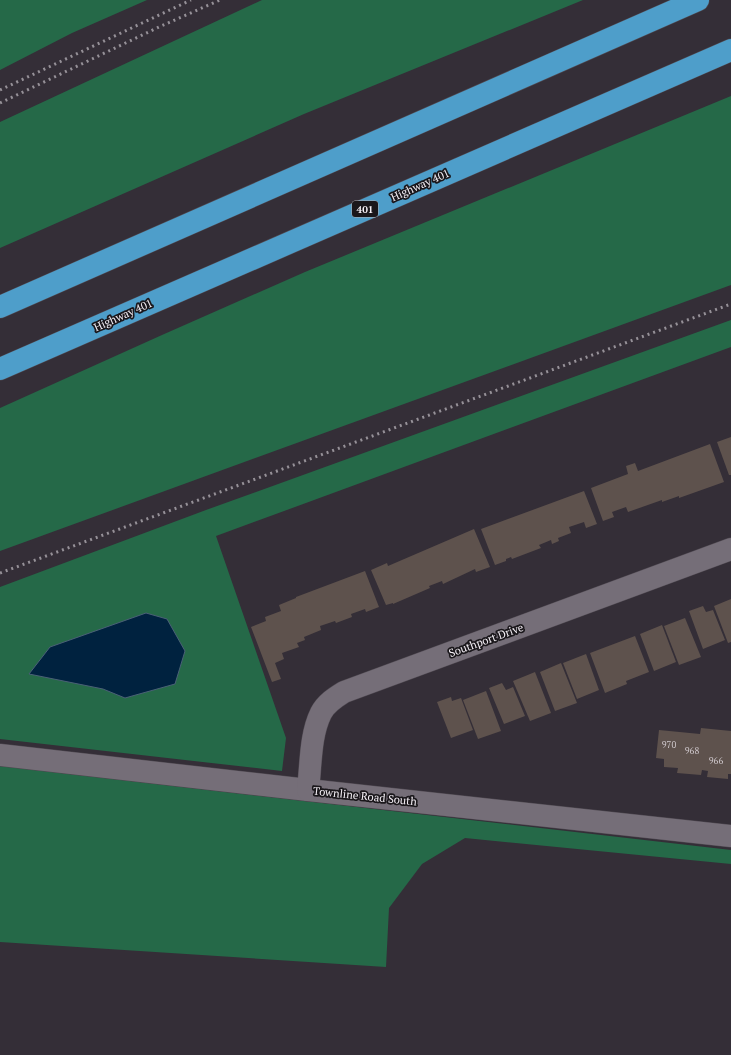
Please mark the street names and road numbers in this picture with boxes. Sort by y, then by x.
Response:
street label: Highway 401 [388,166,452,204]
road number: 401 [352,201,378,217]
street label: Highway 401 [91,296,155,334]
street label: Southport Drive [447,620,526,660]
street label: Townline Road South [313,784,418,808]

